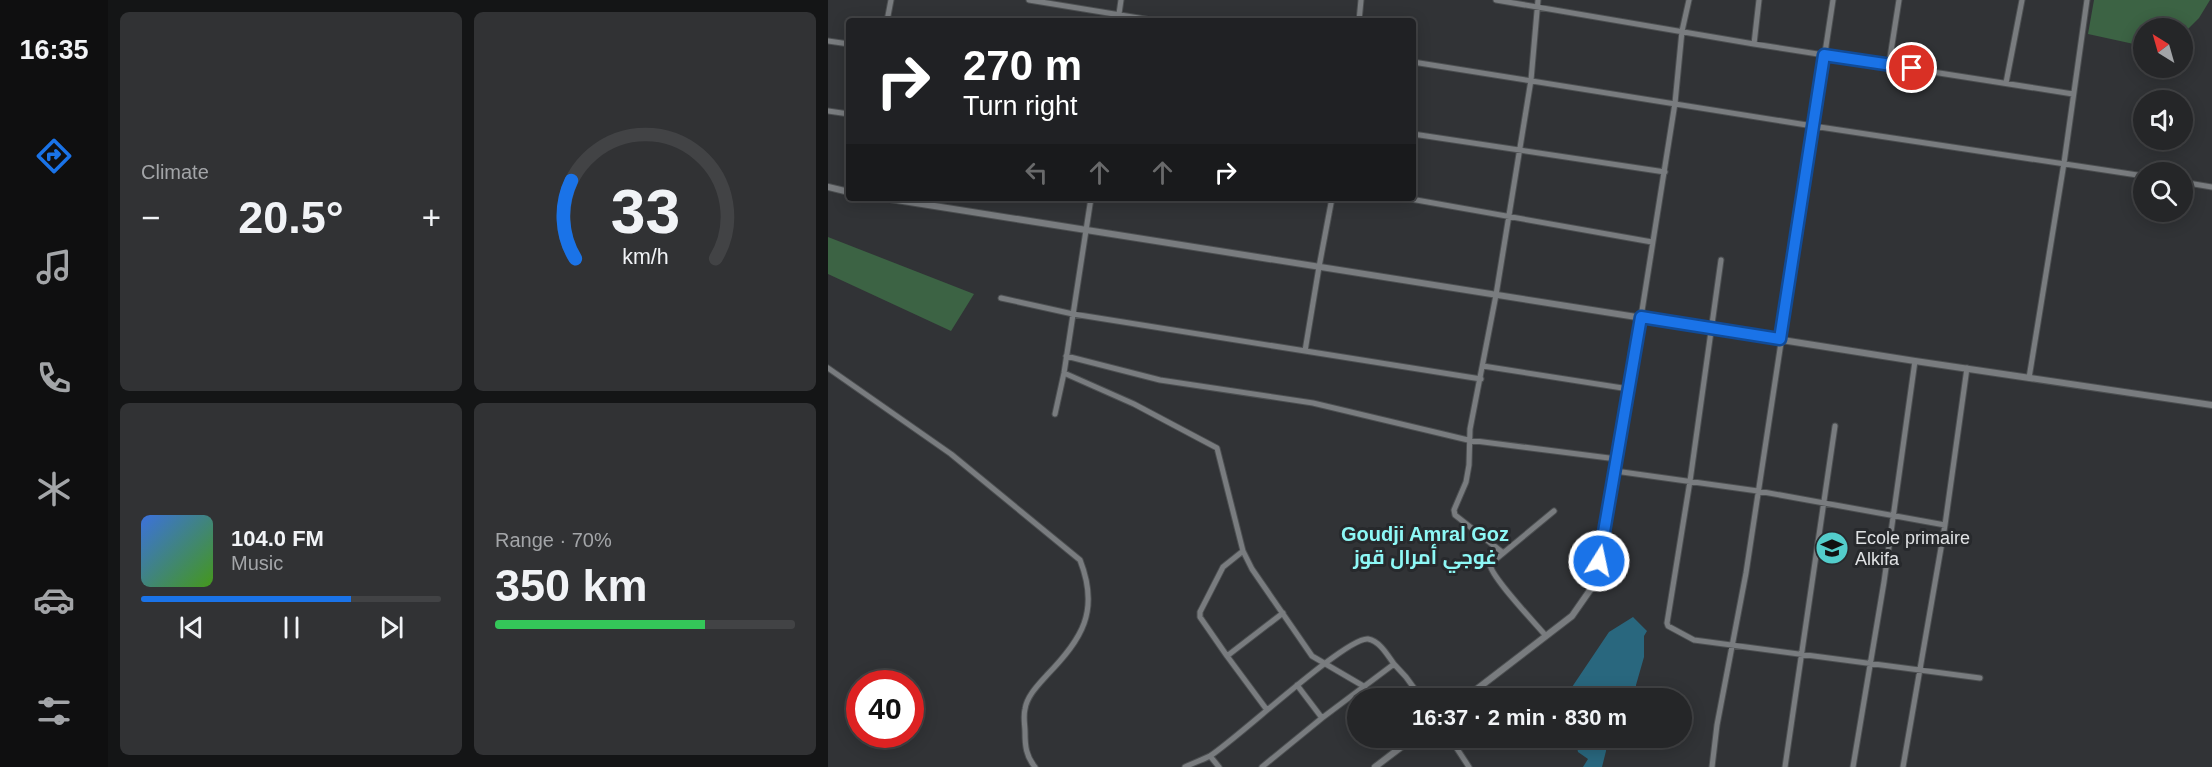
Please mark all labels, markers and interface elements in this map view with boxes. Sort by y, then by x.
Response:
north arrow [2133,18,2193,78]
map controls [2133,18,2193,222]
text: 16:35 [19,35,89,65]
icon: right [864,42,942,120]
text: 270 m [963,42,1082,89]
pin [1886,42,1937,93]
icon: arrive [1895,51,1928,84]
button: sound [2133,90,2193,150]
text: Turn right [963,91,1078,121]
icon: directions [33,135,75,177]
icon: left [1020,156,1053,189]
icon: ahead [1083,156,1116,189]
icon: ahead [1146,156,1179,189]
icon: right [1209,156,1242,189]
text: Climate [141,161,209,183]
button: search [2133,162,2193,222]
text: 33 [610,177,680,246]
text: 20.5° [238,192,344,243]
text: − [141,199,160,236]
text: + [422,199,441,236]
text: km/h [622,245,668,269]
icon: music [33,246,75,288]
icon: phone [33,357,75,399]
icon: climate [33,468,75,510]
district label: Goudji Amral Goz غوجي أمرال قوز [1341,523,1509,573]
text: 104.0 FM [231,526,324,551]
place label: Ecole primaire Alkifa [1855,528,1970,569]
text: Range · 70% [495,529,612,551]
position arrow [1567,529,1631,593]
school or university icon: Ecole primaire Alkifa [1814,530,1850,566]
text: Music [231,552,283,574]
text: 350 km [495,560,648,611]
icon: car [33,579,75,621]
icon: previous [175,611,208,644]
icon: pause [275,611,308,644]
icon: next [375,611,408,644]
speed limit sign: 40 [846,670,924,748]
icon: filters [33,690,75,732]
text: 16:37 · 2 min · 830 m [1412,705,1627,730]

